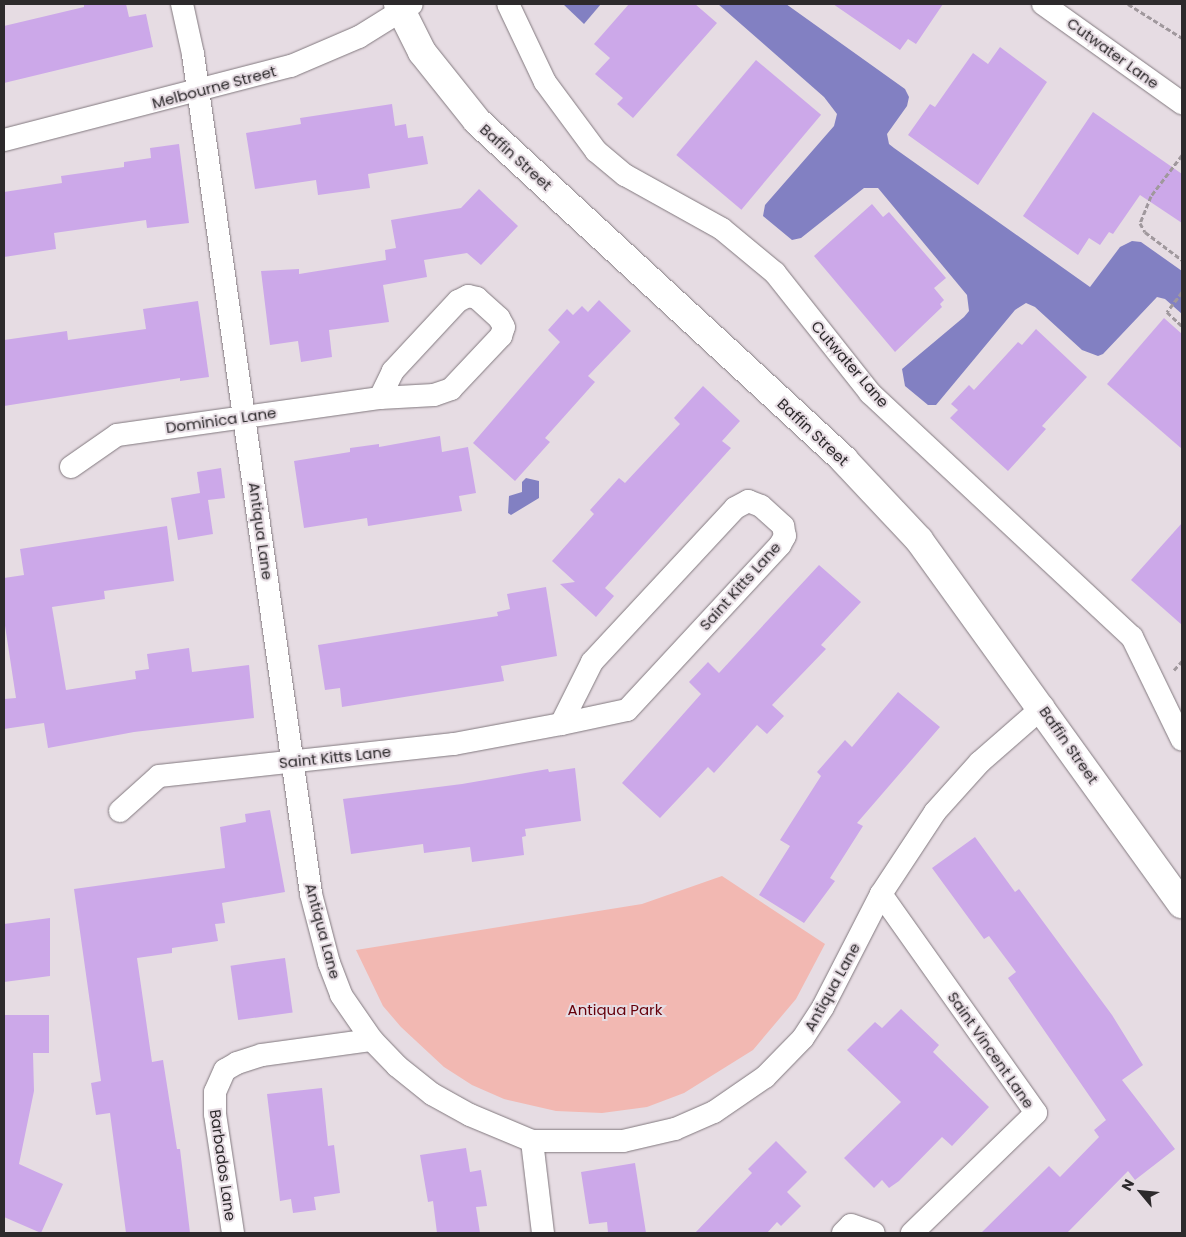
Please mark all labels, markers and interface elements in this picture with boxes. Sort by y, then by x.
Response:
street label: Cutwater Lane [1064,14,1162,92]
street label: Melbourne Street [150,62,278,112]
street label: Baffin Street [476,120,556,194]
street label: Cutwater Lane [807,317,893,411]
street label: Baffin Street [774,395,852,469]
street label: Dominica Lane [165,403,277,437]
street label: Antiqua Lane [245,481,277,581]
street label: Saint Kitts Lane [696,538,784,634]
street label: Baffin Street [1036,703,1102,787]
street label: Saint Kitts Lane [278,742,392,772]
street label: Antiqua Lane [302,881,344,981]
street label: Antiqua Lane [800,940,864,1034]
street label: Saint Vincent Lane [944,988,1038,1112]
park label: Antiqua Park [568,1001,662,1019]
street label: Barbados Lane [206,1108,240,1222]
north arrow [1116,1167,1166,1217]
text: N [1116,1176,1139,1194]

